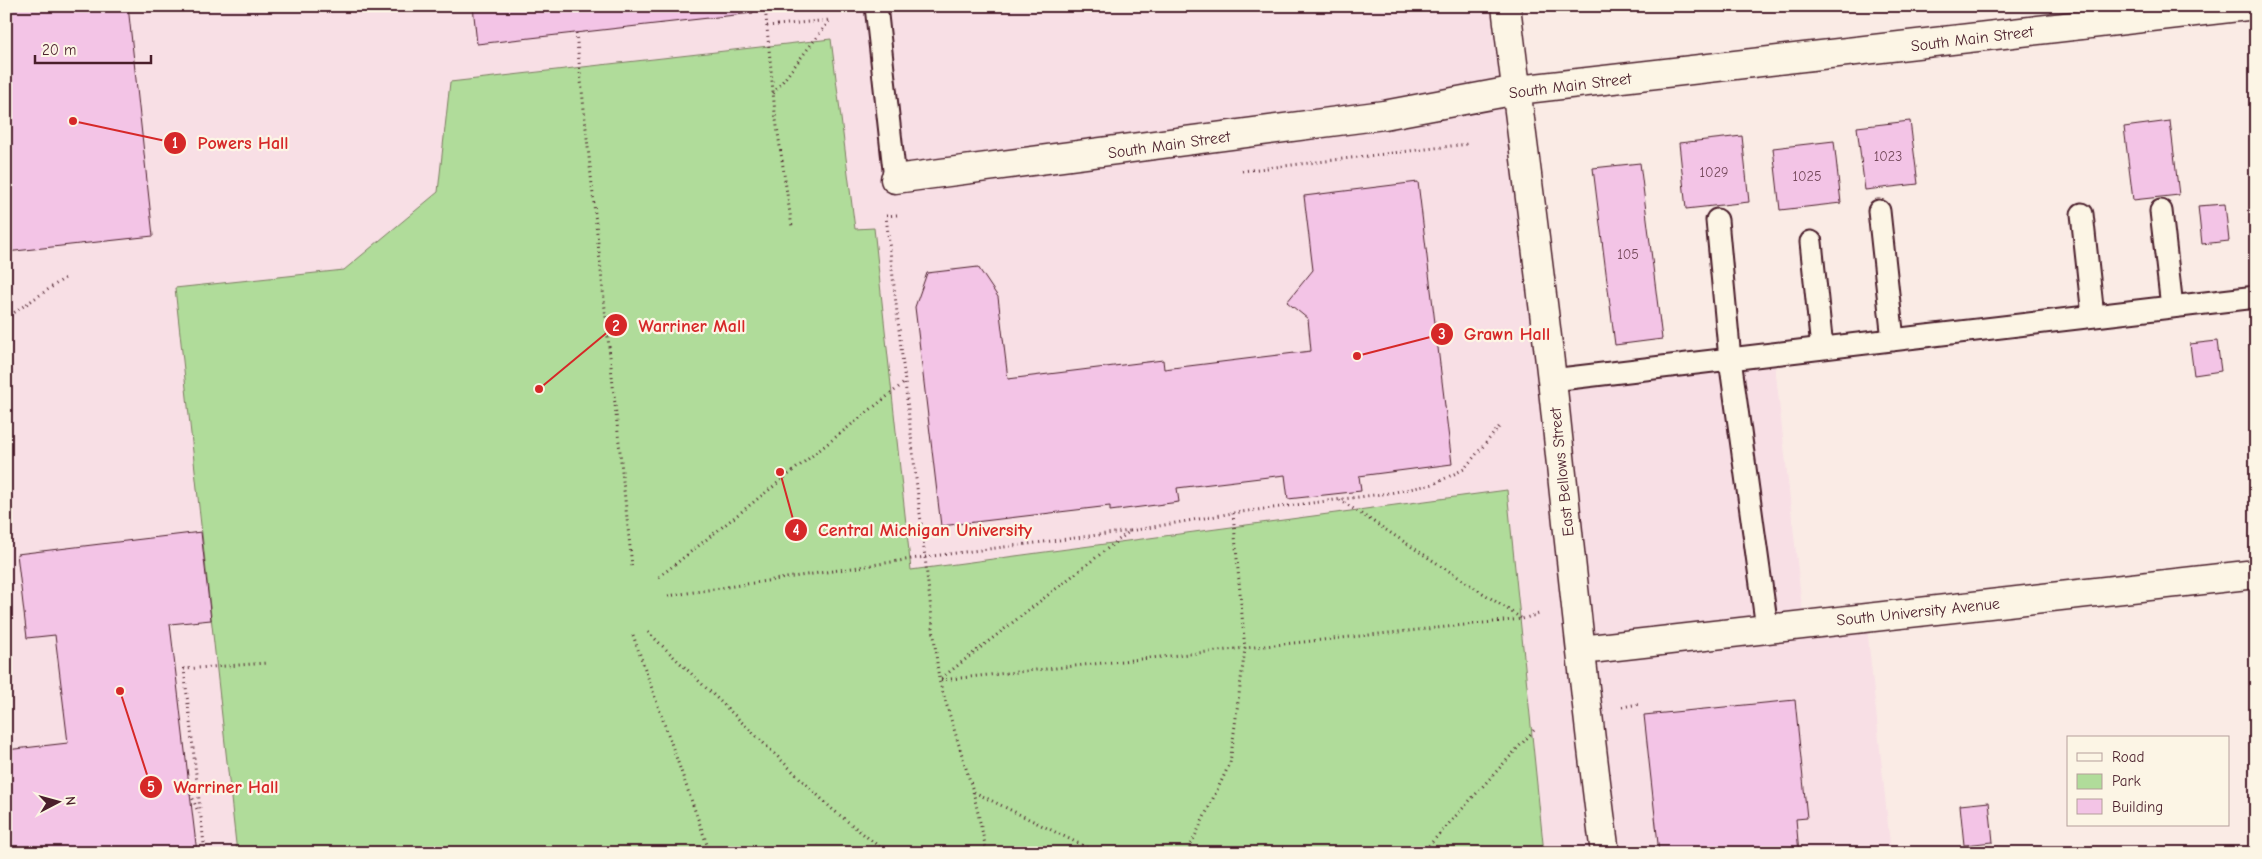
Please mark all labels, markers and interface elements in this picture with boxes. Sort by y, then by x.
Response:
street label: South Main Street [1910,22,2035,55]
scale bar [35,32,151,64]
text: 20 m [42,41,76,59]
street label: South Main Street [1508,69,1633,102]
callout: Powers Hall [162,127,298,160]
street label: South Main Street [1107,127,1232,162]
text: Powers Hall [197,133,289,154]
text: 1 [172,134,178,152]
house number: 1023 [1874,148,1902,165]
house number: 1029 [1700,164,1728,181]
house number: 1025 [1793,168,1821,185]
house number: 105 [1617,246,1639,263]
callout: Warriner Mall [604,309,755,342]
text: Warriner Mall [639,316,745,337]
text: 2 [612,317,620,335]
callout: Grawn Hall [1429,318,1561,351]
text: Grawn Hall [1464,324,1550,345]
text: 3 [1438,325,1446,343]
street label: East Bellows Street [1546,406,1578,537]
callout: Central Michigan University [783,513,1042,546]
text: Central Michigan University [818,520,1033,541]
text: 4 [792,521,800,539]
street label: South University Avenue [1835,594,2001,630]
legend [2067,736,2230,826]
text: Road [2112,748,2144,766]
callout: Warriner Hall [138,771,288,804]
text: Park [2112,772,2141,790]
north arrow [32,776,82,826]
text: Warriner Hall [173,777,279,798]
text: 5 [147,778,155,796]
text: N [62,795,79,806]
text: Building [2112,798,2163,816]

